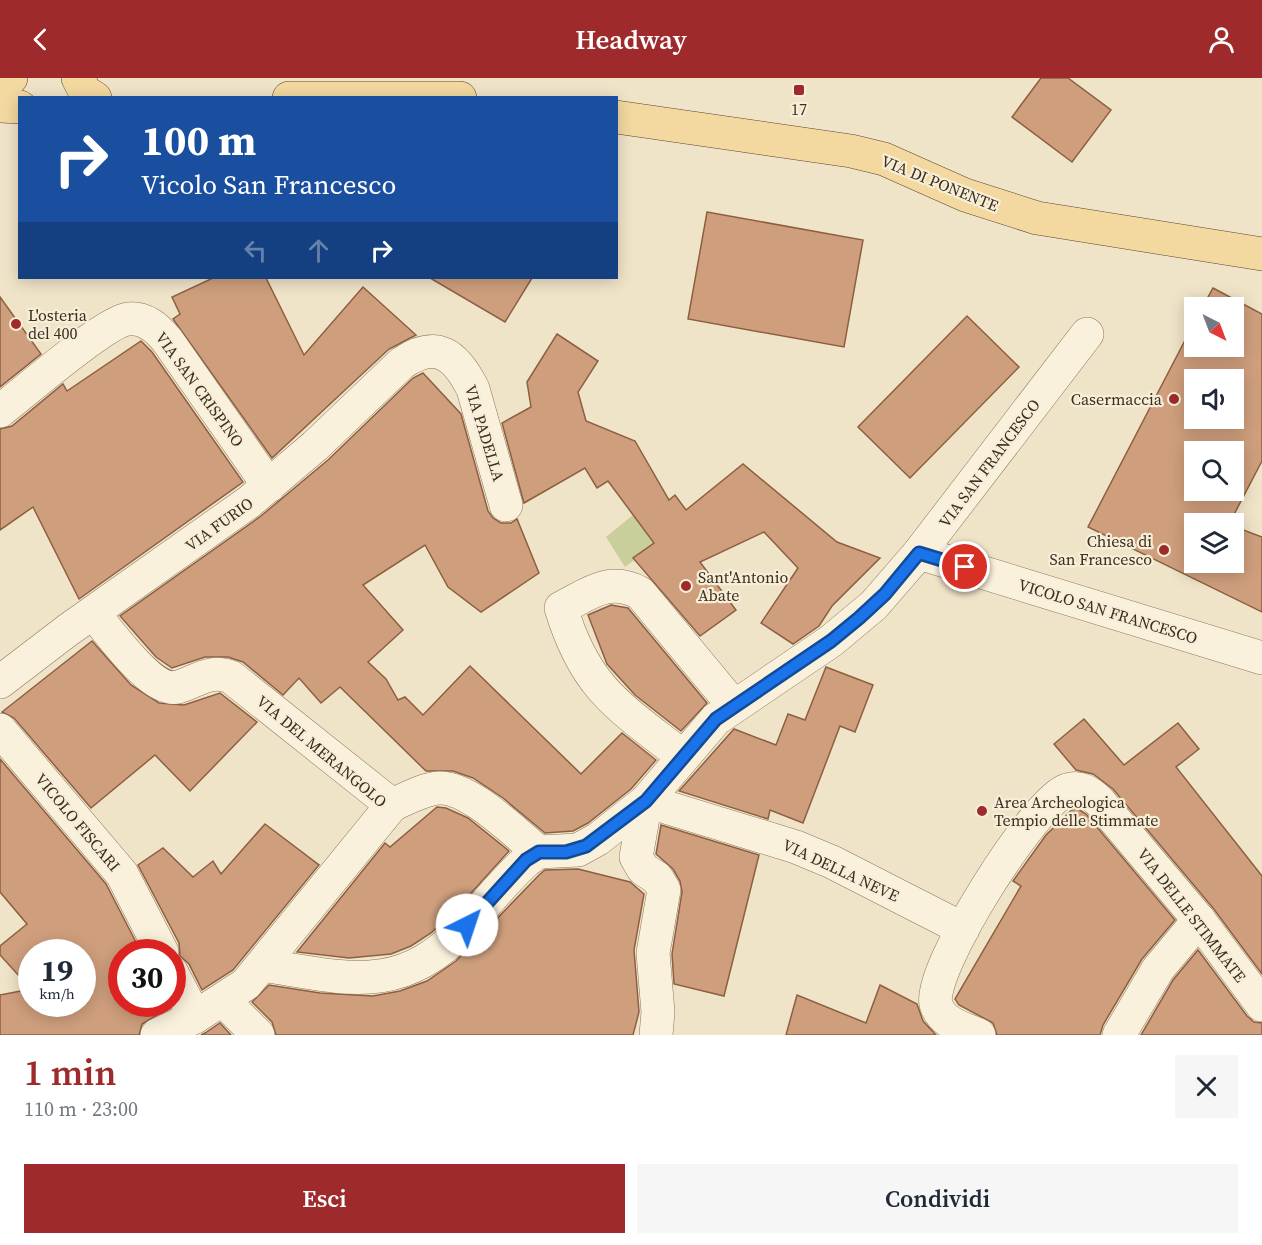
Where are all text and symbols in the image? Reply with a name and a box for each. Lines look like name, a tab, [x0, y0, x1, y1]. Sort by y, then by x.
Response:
text: Headway	[575, 21, 687, 58]
icon: back	[24, 23, 57, 56]
icon: person	[1205, 23, 1238, 56]
marker: 17	[792, 83, 806, 97]
place label: 17	[791, 98, 807, 120]
text: 100 m	[141, 111, 256, 169]
icon: right	[42, 120, 120, 198]
street label: VIA DI PONENTE	[878, 150, 1002, 217]
text: Vicolo San Francesco	[141, 166, 396, 203]
icon: left	[239, 234, 272, 267]
icon: ahead	[302, 234, 335, 267]
icon: right	[365, 234, 398, 267]
north arrow	[1184, 297, 1244, 357]
map controls	[1184, 297, 1244, 573]
place label: L'osteria del 400	[28, 304, 88, 344]
marker: L'osteria del 400	[9, 317, 23, 331]
street label: VIA SAN CRISPINO	[151, 327, 249, 451]
button: sound	[1184, 369, 1244, 429]
street label: VIA PADELLA	[460, 382, 510, 484]
place label: Casermaccia	[1071, 388, 1163, 410]
marker: Casermaccia	[1167, 392, 1181, 406]
street label: VIA SAN FRANCESCO	[933, 394, 1045, 532]
button: search	[1184, 441, 1244, 501]
street label: VIA FURIO	[181, 492, 257, 556]
button: layers	[1184, 513, 1244, 573]
place label: Chiesa di San Francesco	[1050, 530, 1152, 570]
pin	[939, 541, 990, 592]
marker: Chiesa di San Francesco	[1157, 543, 1171, 557]
icon: arrive	[948, 550, 981, 583]
place label: Sant'Antonio Abate	[698, 566, 788, 606]
street label: VICOLO SAN FRANCESCO	[1016, 573, 1200, 649]
marker: Sant'Antonio Abate	[679, 579, 693, 593]
street label: VIA DEL MERANGOLO	[252, 690, 392, 812]
street label: VICOLO FISCARI	[30, 768, 126, 876]
place label: Area Archeologica Tempio delle Stimmate	[994, 791, 1158, 831]
marker: Area Archeologica Tempio delle Stimmate	[975, 804, 989, 818]
street label: VIA DELLA NEVE	[779, 833, 903, 907]
street label: VIA DELLE STIMMATE	[1133, 843, 1252, 987]
position arrow	[435, 893, 499, 957]
speed limit sign: 30	[108, 939, 186, 1017]
text: 19	[41, 950, 73, 991]
text: km/h	[39, 983, 75, 1004]
text: 1 min	[24, 1048, 116, 1097]
button: close	[1175, 1055, 1238, 1118]
text: 110 m · 23:00	[24, 1095, 138, 1123]
button: Esci	[24, 1164, 625, 1233]
button: Condividi	[637, 1164, 1238, 1233]

